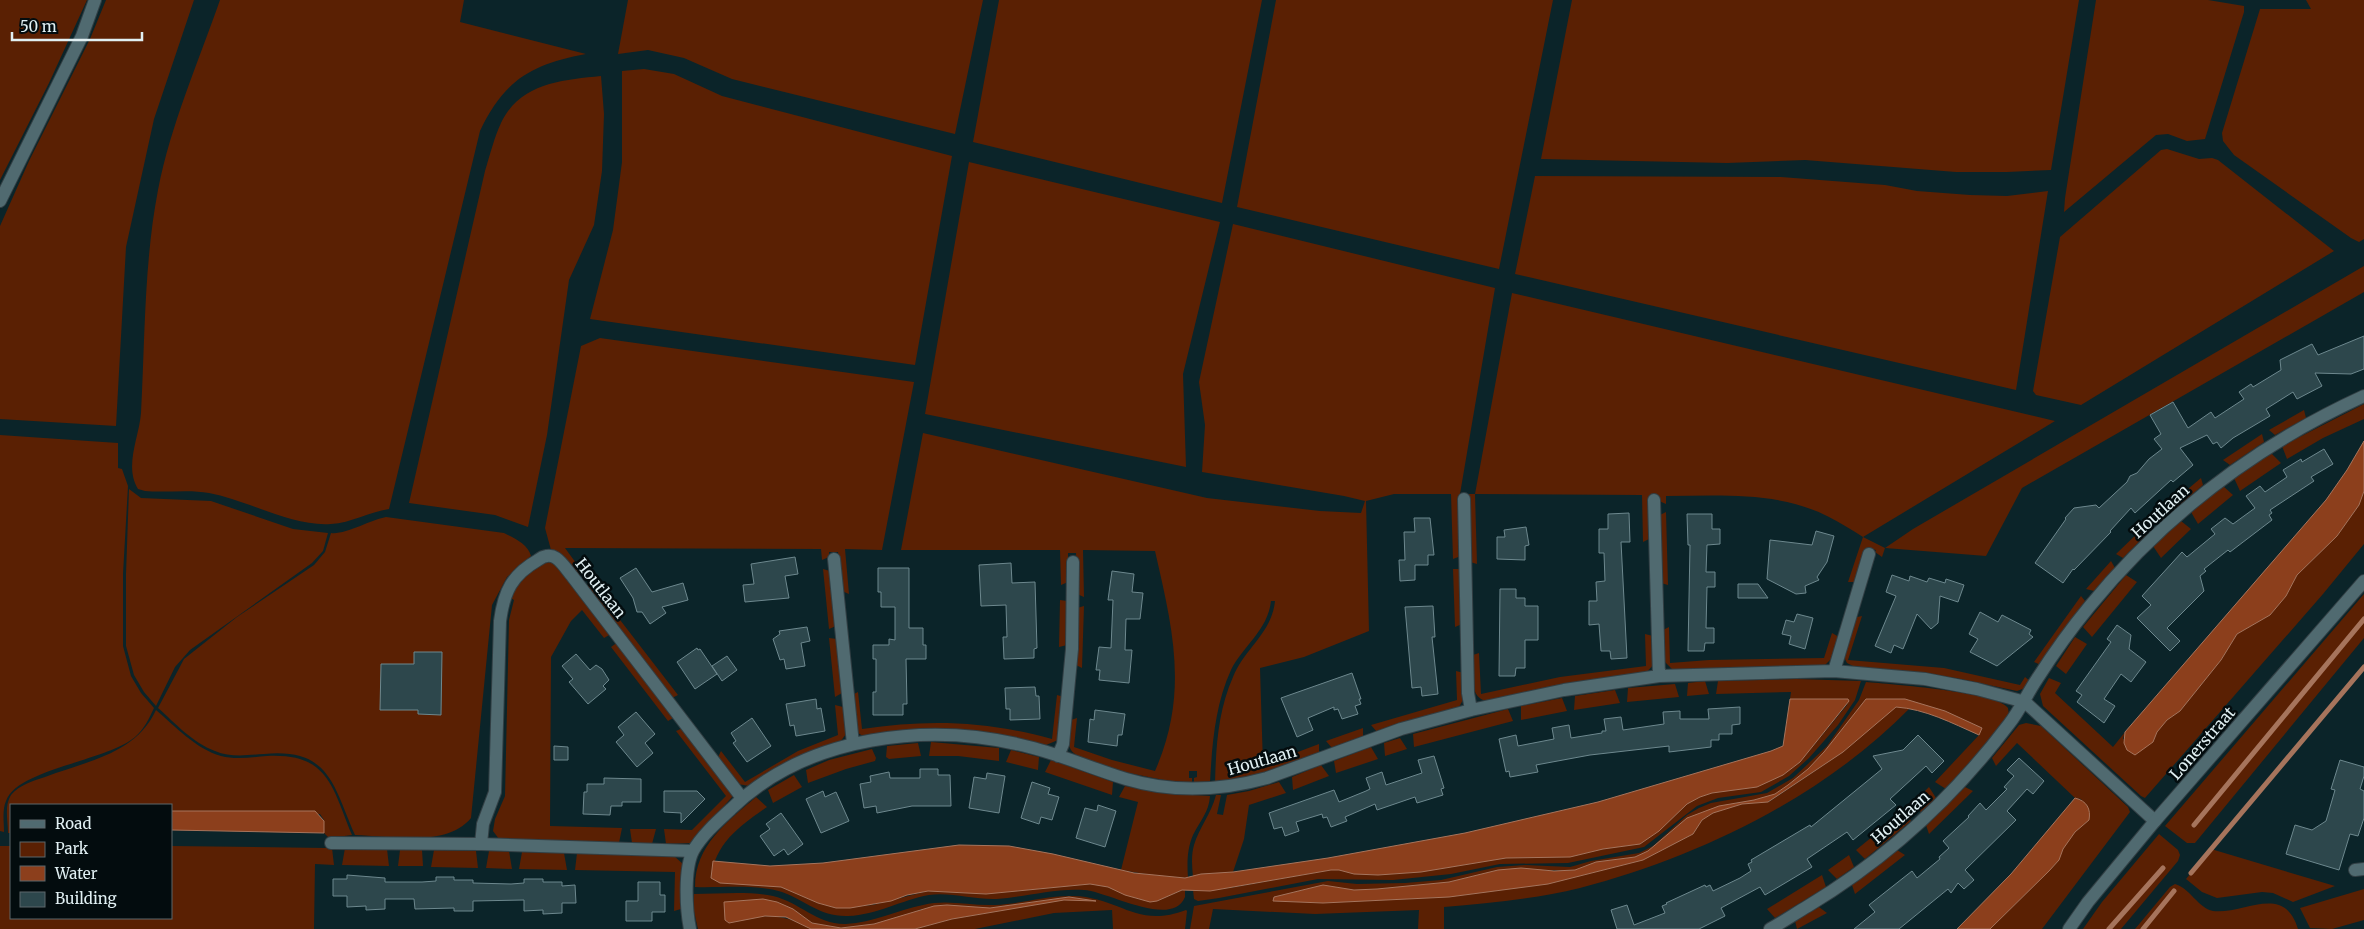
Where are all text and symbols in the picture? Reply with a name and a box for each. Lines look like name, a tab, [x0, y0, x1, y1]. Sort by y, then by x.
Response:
scale bar	[12, 10, 142, 42]
text: 50 m	[20, 17, 57, 36]
street label: Houtlaan	[2127, 480, 2193, 542]
street label: Houtlaan	[571, 554, 631, 622]
street label: Lonerstraat	[2165, 702, 2240, 784]
street label: Houtlaan	[1225, 741, 1299, 779]
street label: Houtlaan	[1867, 786, 1934, 848]
legend	[10, 804, 172, 919]
text: Road	[55, 814, 91, 833]
text: Park	[55, 839, 89, 858]
text: Water	[54, 864, 98, 883]
text: Building	[55, 889, 117, 908]

